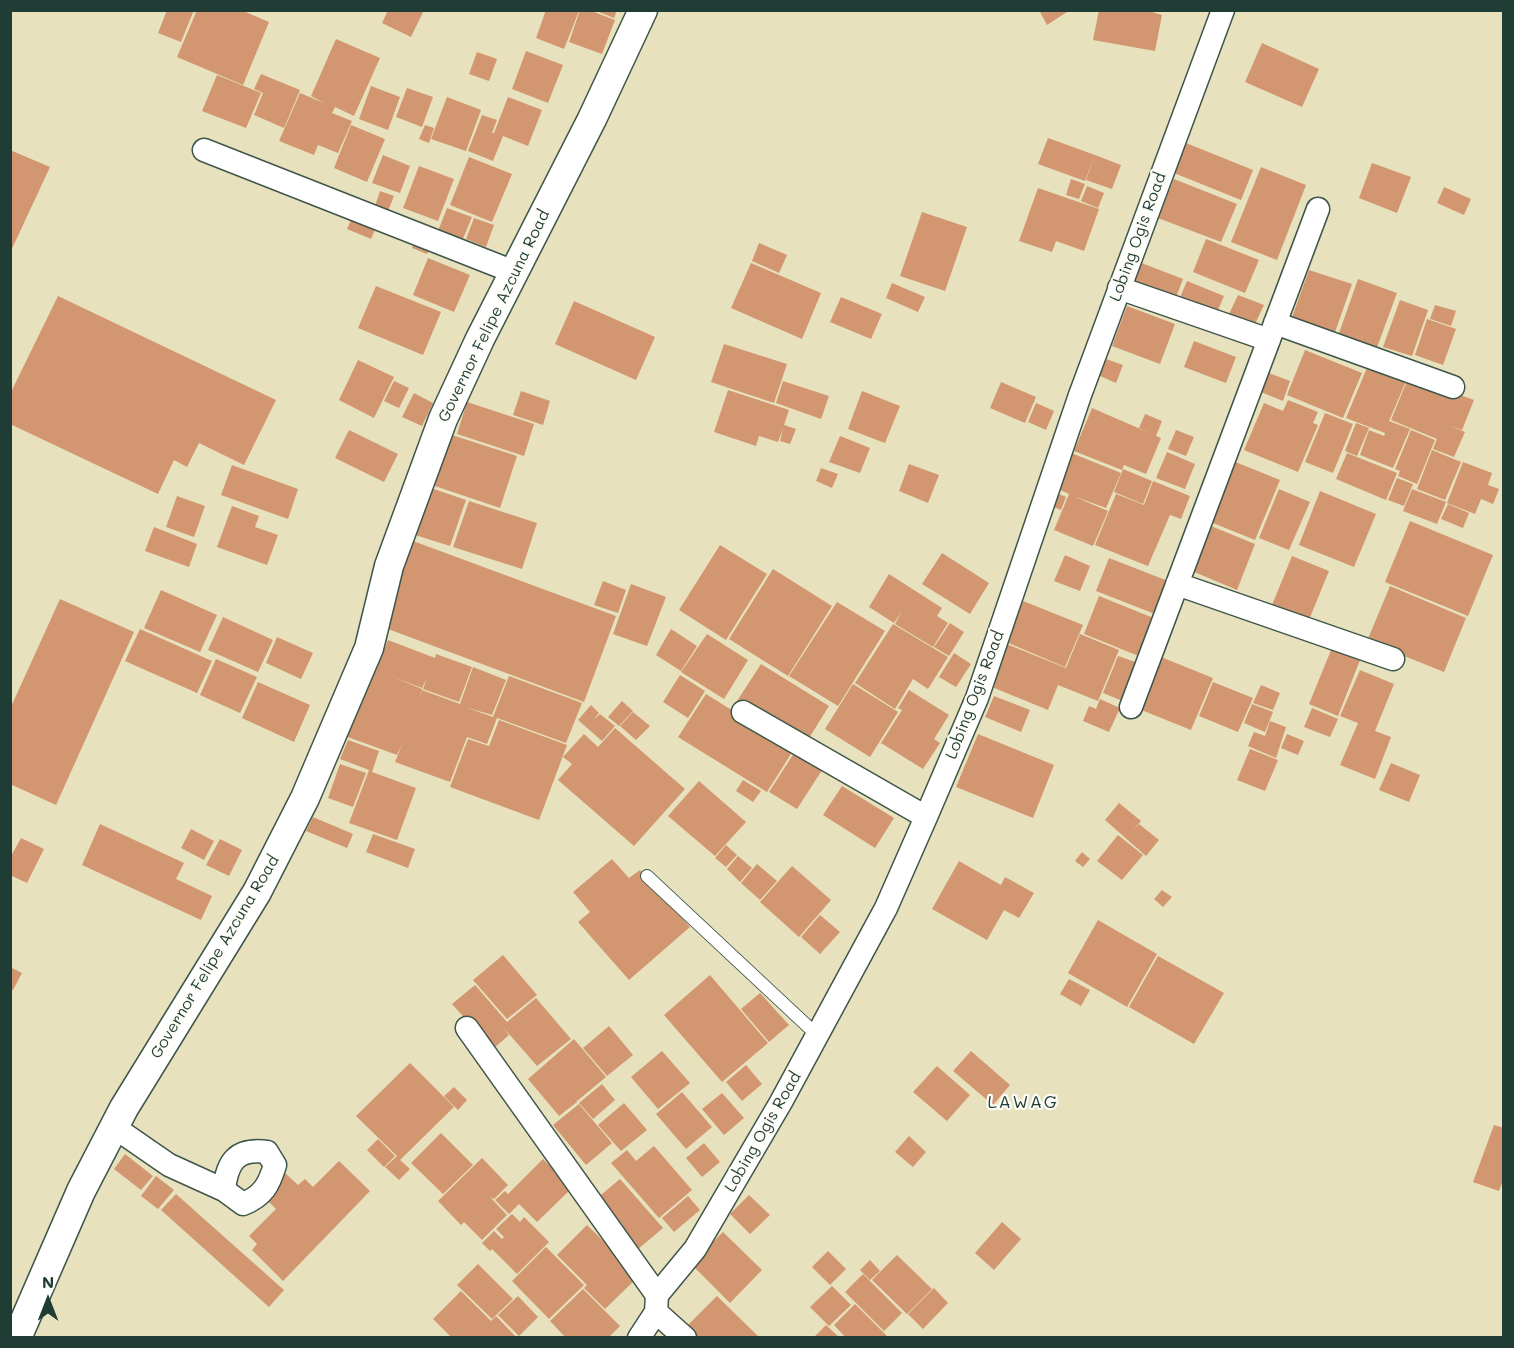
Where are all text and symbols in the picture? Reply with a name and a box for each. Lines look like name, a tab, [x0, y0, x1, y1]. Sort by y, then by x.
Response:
street label: Lobing Ogis Road	[1106, 170, 1170, 304]
street label: Governor Felipe Azcuna Road	[434, 207, 554, 425]
street label: Lobing Ogis Road	[942, 628, 1008, 762]
street label: Governor Felipe Azcuna Road	[147, 852, 283, 1062]
street label: Lobing Ogis Road	[721, 1068, 805, 1196]
district label: LAWAG	[987, 1091, 1059, 1113]
north arrow	[18, 1270, 78, 1330]
text: N	[42, 1271, 54, 1292]

